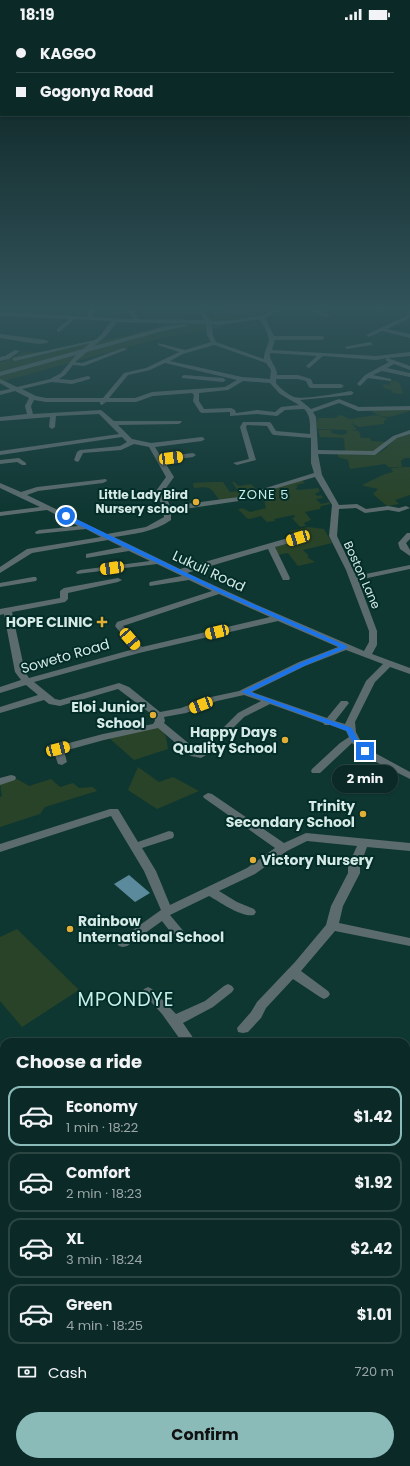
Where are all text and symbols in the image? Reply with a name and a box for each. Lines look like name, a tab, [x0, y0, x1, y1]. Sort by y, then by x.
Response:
text: 18:19	[20, 4, 55, 25]
text: KAGGO	[40, 43, 96, 64]
text: Gogonya Road	[40, 81, 153, 102]
car	[158, 451, 184, 465]
district label: ZONE 5	[239, 485, 289, 504]
place label: Little Lady Bird Nursery school	[96, 486, 188, 517]
marker: Little Lady Bird Nursery school	[191, 497, 201, 507]
route start	[57, 507, 75, 525]
car	[285, 529, 311, 547]
street label: Boston Lane	[340, 538, 385, 611]
street label: Lukuli Road	[169, 545, 249, 597]
car	[99, 560, 125, 576]
place label: HOPE CLINIC	[6, 612, 93, 632]
marker: HOPE CLINIC	[96, 616, 108, 628]
car	[204, 623, 230, 641]
car	[118, 626, 142, 652]
street label: Soweto Road	[18, 634, 112, 678]
car	[188, 695, 214, 715]
place label: Eloi Junior School	[71, 697, 145, 733]
marker: Eloi Junior School	[148, 710, 158, 720]
place label: Happy Days Quality School	[173, 722, 277, 758]
marker: Happy Days Quality School	[280, 735, 290, 745]
car	[45, 740, 71, 758]
route end	[356, 742, 374, 760]
callout: 2 min	[332, 765, 398, 793]
text: 2 min	[347, 769, 383, 788]
place label: Trinity Secondary School	[226, 796, 355, 832]
marker: Trinity Secondary School	[358, 809, 368, 819]
place label: Victory Nursery	[261, 850, 374, 870]
marker: Victory Nursery	[248, 855, 258, 865]
place label: Rainbow International School	[78, 911, 224, 947]
marker: Rainbow International School	[65, 924, 75, 934]
district label: MPONDYE	[78, 986, 174, 1013]
text: Choose a ride	[16, 1049, 142, 1074]
text: Economy	[66, 1096, 138, 1117]
icon: car	[18, 1098, 54, 1134]
text: $1.42	[354, 1106, 392, 1127]
text: 1 min · 18:22	[66, 1118, 138, 1137]
text: Comfort	[66, 1162, 130, 1183]
icon: car	[18, 1164, 54, 1200]
text: $1.92	[354, 1172, 392, 1193]
text: 2 min · 18:23	[66, 1184, 142, 1203]
text: XL	[66, 1228, 84, 1249]
icon: car	[18, 1230, 54, 1266]
text: $2.42	[351, 1238, 392, 1259]
text: 3 min · 18:24	[66, 1250, 143, 1269]
text: Green	[66, 1294, 112, 1315]
icon: car	[18, 1296, 54, 1332]
text: $1.01	[357, 1304, 392, 1325]
text: 4 min · 18:25	[66, 1316, 143, 1335]
icon: cash	[16, 1361, 38, 1383]
text: Cash	[48, 1362, 87, 1383]
text: 720 m	[354, 1362, 394, 1381]
button: Confirm	[16, 1412, 394, 1458]

